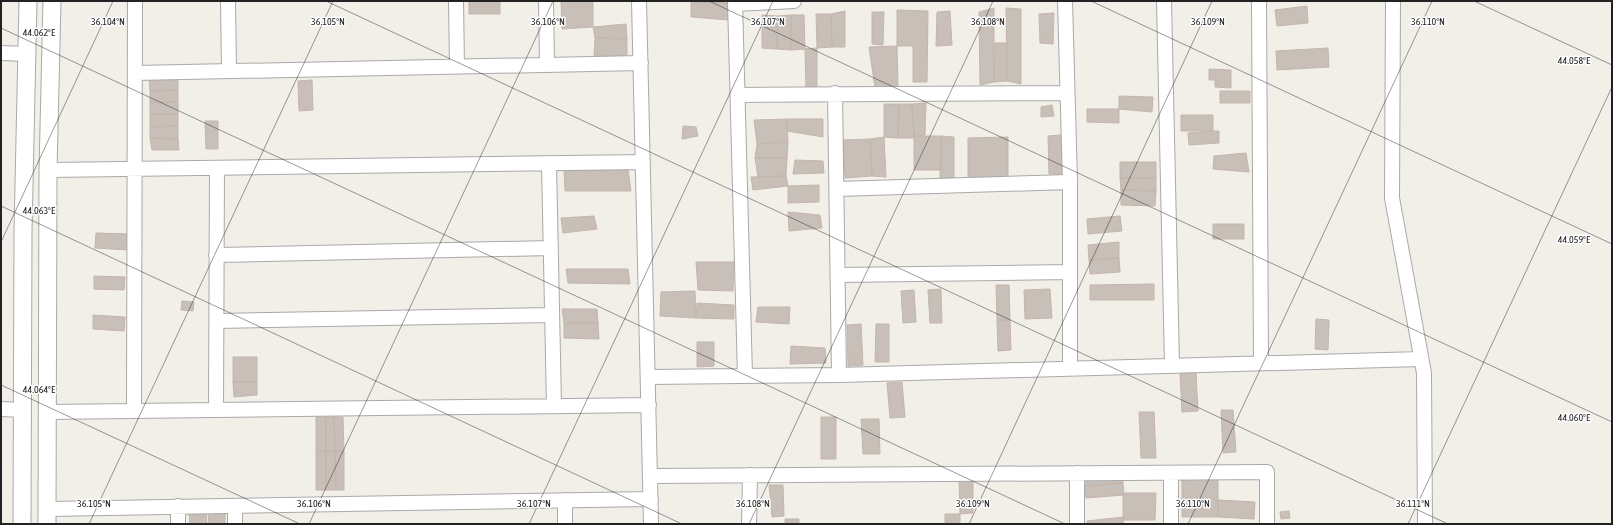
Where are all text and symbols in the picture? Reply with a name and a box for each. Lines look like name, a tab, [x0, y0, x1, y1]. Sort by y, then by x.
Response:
text: 36.104°N	[91, 16, 125, 27]
text: 36.105°N	[311, 16, 345, 27]
text: 36.106°N	[531, 16, 565, 27]
text: 36.107°N	[751, 16, 785, 27]
text: 36.108°N	[971, 16, 1005, 27]
text: 36.109°N	[1191, 16, 1225, 27]
text: 36.110°N	[1411, 16, 1445, 27]
text: 44.062°E	[23, 27, 56, 38]
text: 44.058°E	[1558, 55, 1591, 66]
text: 44.063°E	[23, 205, 56, 216]
text: 44.059°E	[1558, 234, 1591, 245]
text: 44.064°E	[23, 384, 56, 395]
text: 44.060°E	[1558, 412, 1591, 423]
text: 36.105°N	[77, 498, 111, 509]
text: 36.106°N	[297, 498, 331, 509]
text: 36.107°N	[517, 498, 551, 509]
text: 36.108°N	[736, 498, 770, 509]
text: 36.109°N	[956, 498, 990, 509]
text: 36.110°N	[1176, 498, 1210, 509]
text: 36.111°N	[1396, 498, 1430, 509]

